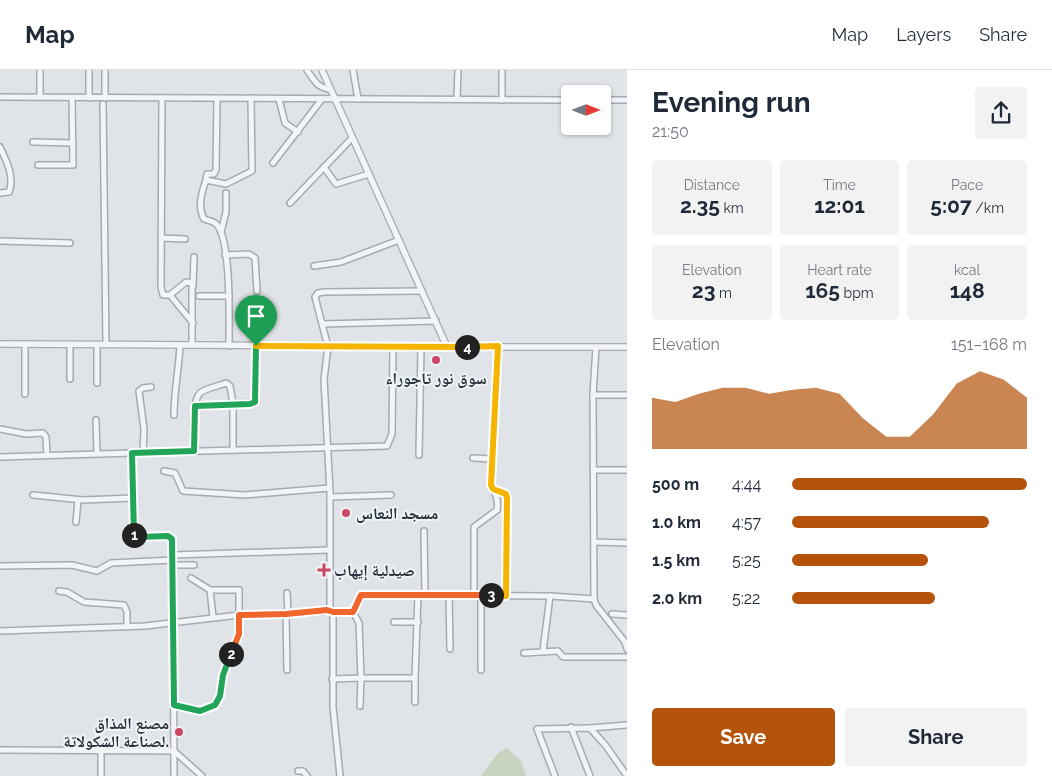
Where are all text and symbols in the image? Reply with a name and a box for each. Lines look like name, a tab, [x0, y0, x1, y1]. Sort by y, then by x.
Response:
text: Map	[25, 20, 75, 49]
text: Map	[832, 24, 868, 45]
text: Layers	[896, 24, 951, 45]
text: Share	[979, 24, 1027, 45]
north arrow	[561, 85, 611, 135]
map controls	[561, 85, 611, 135]
text: Evening run	[652, 86, 811, 119]
button: share	[975, 87, 1027, 139]
text: 21:50	[652, 122, 689, 141]
text: Distance	[684, 177, 740, 193]
text: Time	[823, 177, 856, 193]
text: Pace	[951, 177, 983, 193]
text: 2.35	[680, 193, 720, 218]
text: 12:01	[814, 193, 865, 218]
text: 5:07	[930, 193, 972, 218]
text: km	[720, 200, 744, 216]
text: /km	[972, 200, 1004, 216]
text: Elevation	[682, 262, 742, 278]
text: Heart rate	[807, 262, 872, 278]
text: kcal	[954, 262, 980, 278]
text: 23	[692, 278, 715, 303]
text: 165	[805, 278, 840, 303]
text: 148	[950, 278, 985, 303]
text: m	[715, 285, 732, 301]
text: bpm	[840, 285, 874, 301]
pin	[235, 295, 277, 346]
icon: arrive	[242, 302, 270, 330]
pin: 4	[454, 334, 480, 360]
text: Elevation	[652, 335, 720, 354]
text: 151–168 m	[951, 335, 1027, 354]
text: 4	[464, 339, 472, 355]
marker: سوق نور تاجوراء	[430, 354, 442, 366]
place label: سوق نور تاجوراء	[385, 369, 487, 388]
text: 500 m	[652, 475, 699, 494]
text: 4:44	[732, 475, 761, 494]
place label: مسجد النعاس	[356, 504, 438, 523]
marker: مسجد النعاس	[340, 507, 352, 519]
text: 1.0 km	[652, 513, 701, 532]
text: 4:57	[732, 513, 761, 532]
pin: 1	[122, 522, 146, 548]
text: 1	[131, 527, 138, 543]
text: 1.5 km	[652, 551, 700, 570]
text: 5:25	[732, 551, 761, 570]
place label: صيدلية إيهاب	[334, 561, 415, 581]
marker: صيدلية إيهاب	[318, 564, 330, 576]
pin: 3	[478, 582, 504, 608]
text: 3	[488, 587, 495, 603]
text: 2.0 km	[652, 589, 702, 608]
text: 5:22	[732, 589, 760, 608]
pin: 2	[218, 642, 244, 666]
text: 2	[228, 646, 235, 662]
button: Save	[652, 708, 835, 766]
button: Share	[845, 708, 1027, 766]
place label: مصنع المذاق لصناعة الشكولاتة.	[63, 714, 169, 751]
marker: مصنع المذاق لصناعة الشكولاتة.	[173, 726, 185, 738]

